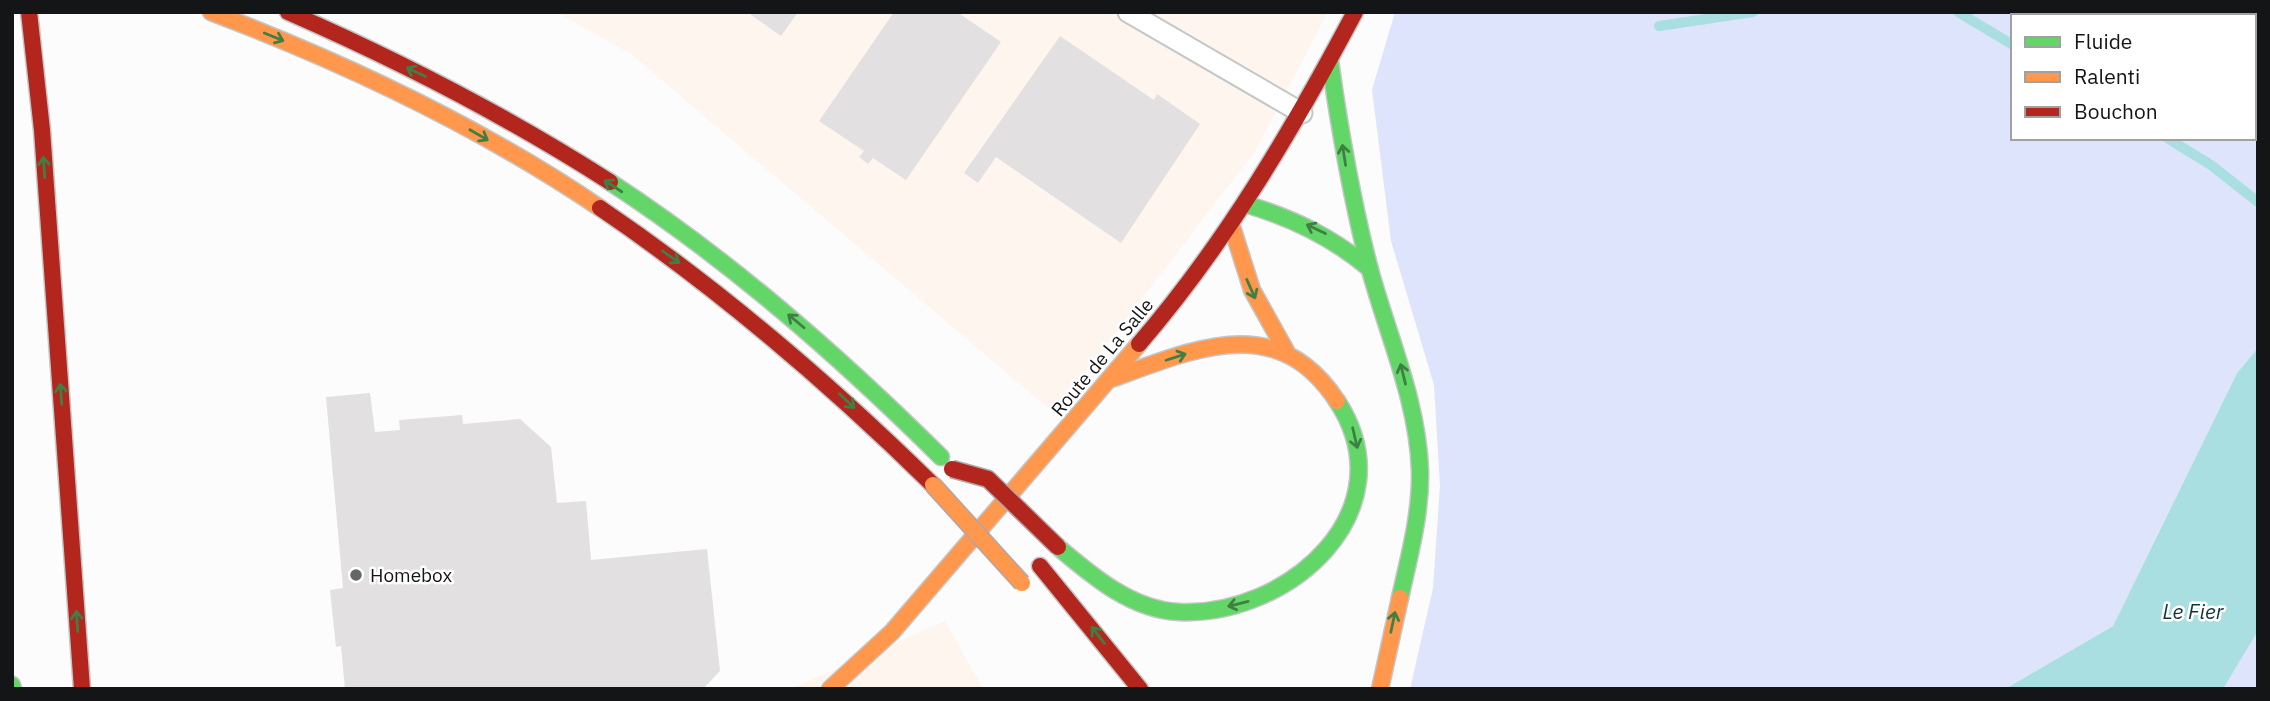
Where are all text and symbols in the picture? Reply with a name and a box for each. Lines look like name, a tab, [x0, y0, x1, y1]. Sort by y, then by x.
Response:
legend	[2011, 14, 2256, 140]
text: Fluide	[2074, 27, 2132, 55]
one-way arrow	[263, 31, 285, 44]
text: Ralenti	[2074, 62, 2140, 90]
one-way arrow	[406, 65, 427, 78]
text: Bouchon	[2074, 97, 2158, 125]
one-way arrow	[469, 128, 489, 142]
one-way arrow	[1337, 144, 1350, 167]
one-way arrow	[37, 156, 50, 179]
one-way arrow	[604, 178, 624, 192]
one-way arrow	[1306, 221, 1327, 235]
one-way arrow	[661, 250, 680, 264]
one-way arrow	[1245, 278, 1258, 299]
street label: Route de La Salle	[1046, 293, 1158, 421]
one-way arrow	[787, 313, 805, 329]
one-way arrow	[1164, 350, 1186, 362]
one-way arrow	[1396, 363, 1409, 386]
one-way arrow	[54, 383, 67, 406]
one-way arrow	[838, 393, 855, 410]
one-way arrow	[1348, 426, 1362, 449]
place label: Homebox	[370, 563, 453, 587]
marker: Homebox	[348, 567, 364, 583]
water label: Le Fier	[2163, 597, 2225, 625]
one-way arrow	[1227, 598, 1250, 611]
one-way arrow	[70, 610, 83, 632]
one-way arrow	[1386, 611, 1400, 634]
one-way arrow	[1091, 626, 1106, 644]

